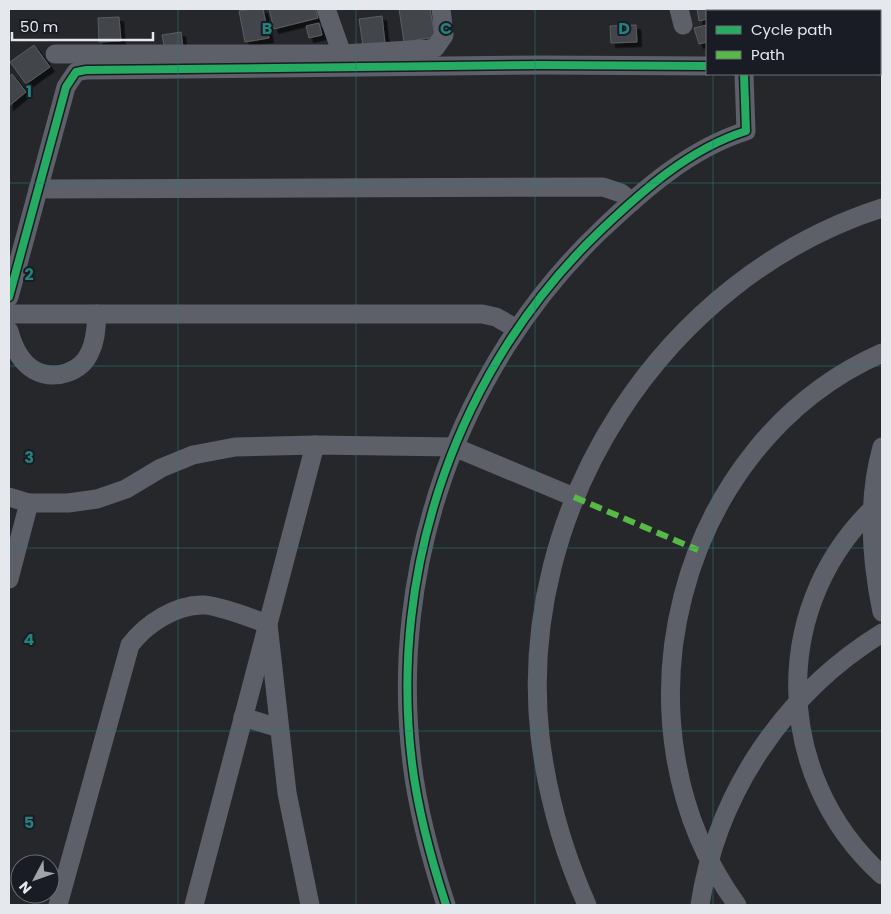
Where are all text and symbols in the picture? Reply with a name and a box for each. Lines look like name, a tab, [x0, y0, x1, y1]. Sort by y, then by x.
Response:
scale bar	[12, 10, 154, 42]
legend	[706, 10, 881, 75]
text: 50 m	[20, 16, 58, 37]
text: B	[262, 17, 272, 40]
text: C	[440, 17, 452, 40]
text: D	[618, 17, 630, 40]
text: Cycle path	[751, 19, 832, 40]
text: Path	[751, 44, 785, 65]
text: 1	[26, 80, 32, 103]
text: 2	[24, 263, 34, 286]
text: 3	[24, 446, 34, 469]
text: 4	[24, 628, 35, 651]
text: 5	[24, 811, 34, 834]
north arrow	[10, 854, 60, 904]
text: N	[14, 877, 36, 898]

